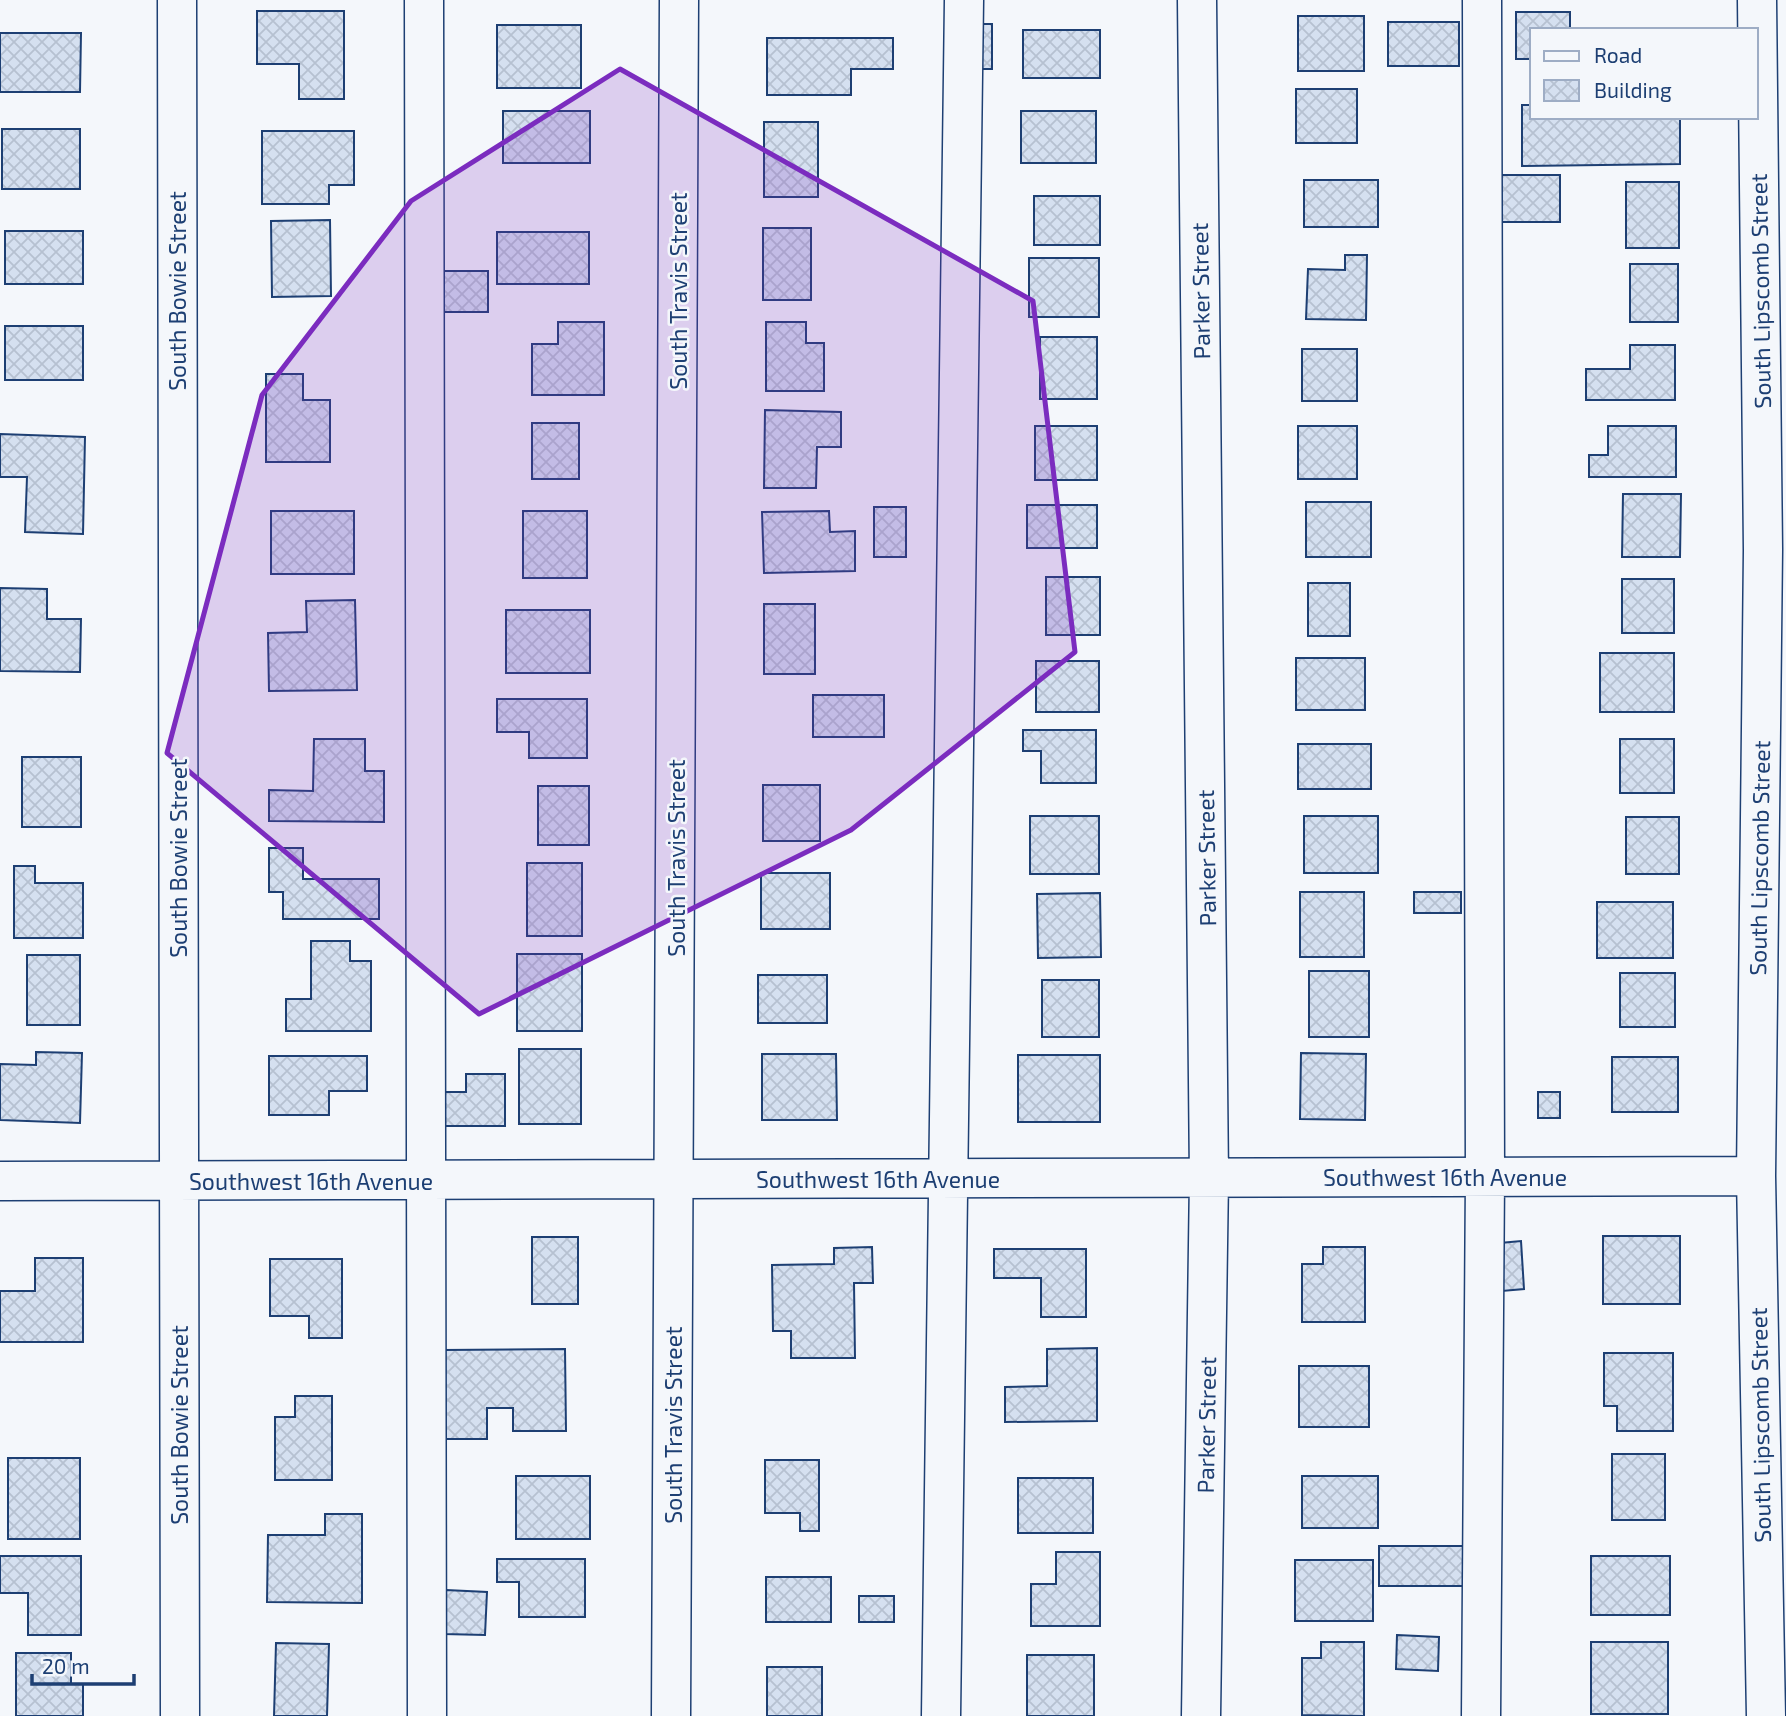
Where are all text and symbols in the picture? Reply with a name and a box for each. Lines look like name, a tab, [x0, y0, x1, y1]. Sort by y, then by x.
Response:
legend	[1530, 28, 1758, 119]
text: Road	[1594, 42, 1642, 67]
text: Building	[1594, 77, 1672, 102]
street label: South Lipscomb Street	[1744, 173, 1776, 409]
street label: South Bowie Street	[163, 191, 191, 391]
street label: South Travis Street	[664, 192, 692, 390]
street label: Parker Street	[1185, 222, 1215, 360]
street label: South Lipscomb Street	[1743, 740, 1775, 976]
street label: South Bowie Street	[164, 758, 192, 958]
street label: South Travis Street	[662, 759, 690, 957]
street label: Parker Street	[1191, 789, 1221, 927]
street label: Southwest 16th Avenue	[1323, 1163, 1567, 1191]
street label: Southwest 16th Avenue	[756, 1165, 1000, 1193]
street label: Southwest 16th Avenue	[189, 1167, 433, 1195]
street label: South Lipscomb Street	[1744, 1307, 1776, 1543]
street label: South Bowie Street	[165, 1325, 193, 1525]
street label: South Travis Street	[659, 1326, 687, 1524]
street label: Parker Street	[1191, 1356, 1221, 1494]
scale bar	[32, 1642, 133, 1686]
text: 20 m	[42, 1653, 90, 1678]

